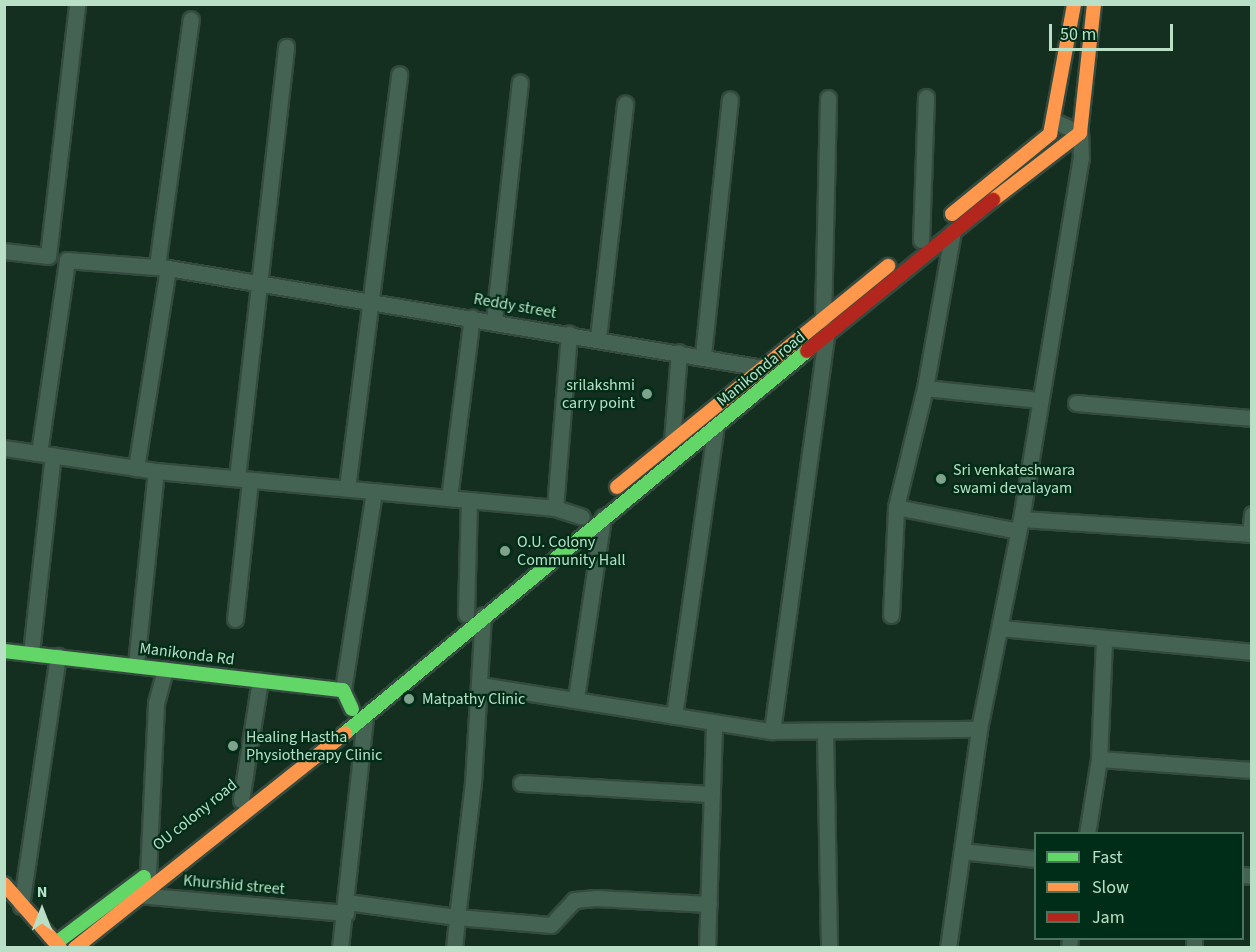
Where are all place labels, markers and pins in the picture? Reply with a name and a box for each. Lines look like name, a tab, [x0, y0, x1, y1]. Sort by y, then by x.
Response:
place label: srilakshmi carry point	[562, 375, 635, 413]
marker: srilakshmi carry point	[640, 387, 654, 401]
place label: Sri venkateshwara swami devalayam	[953, 460, 1075, 498]
marker: Sri venkateshwara swami devalayam	[934, 472, 948, 486]
place label: O.U. Colony Community Hall	[517, 532, 625, 570]
marker: O.U. Colony Community Hall	[498, 544, 512, 558]
place label: Matpathy Clinic	[422, 689, 525, 709]
marker: Matpathy Clinic	[400, 690, 418, 708]
place label: Healing Hastha Physiotherapy Clinic	[246, 727, 382, 765]
marker: Healing Hastha Physiotherapy Clinic	[224, 737, 242, 755]

